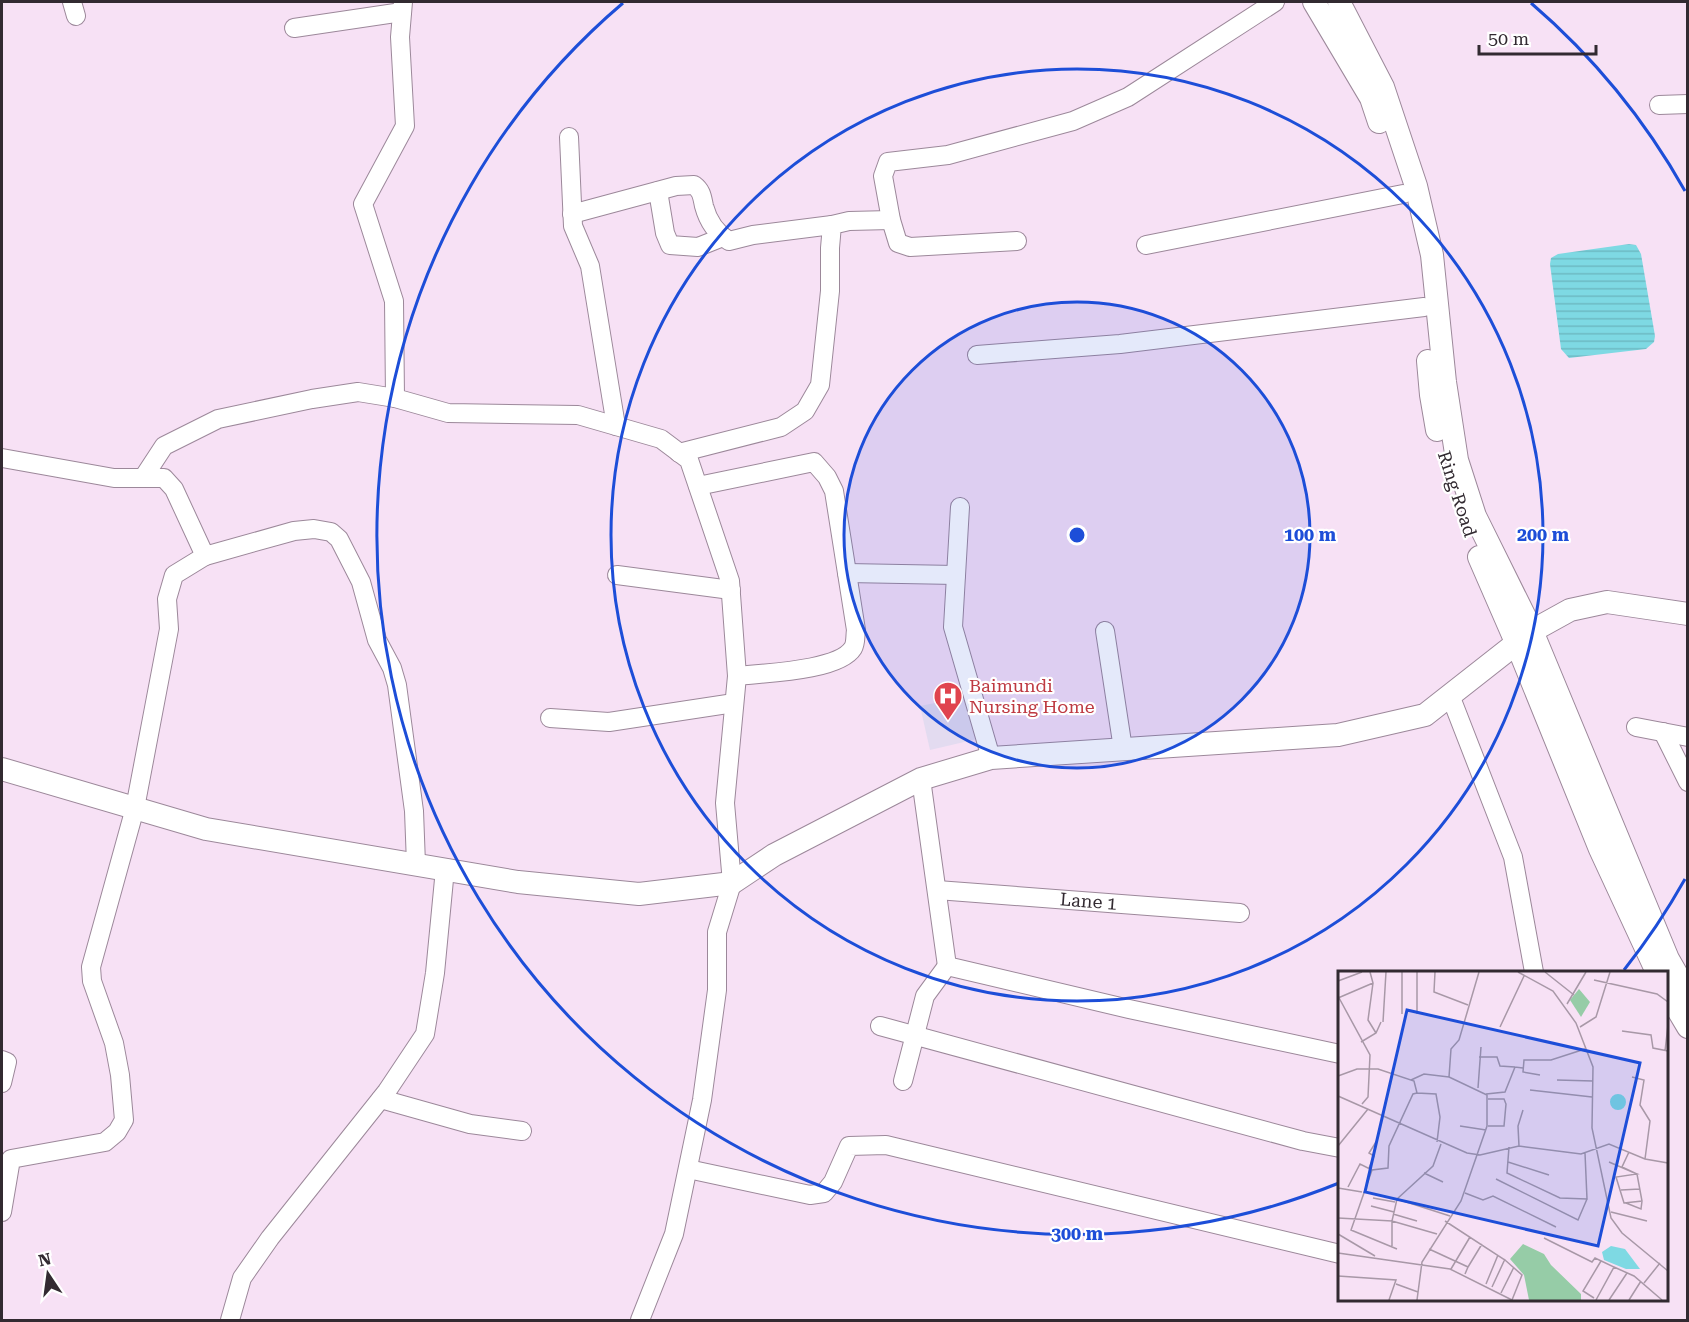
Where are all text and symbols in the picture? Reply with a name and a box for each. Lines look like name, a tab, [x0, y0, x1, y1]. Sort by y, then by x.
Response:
scale bar	[1479, 18, 1596, 56]
text: 50 m	[1488, 28, 1529, 49]
street label: Ring Road	[1434, 448, 1481, 540]
text: 100 m	[1284, 524, 1337, 545]
text: 200 m	[1517, 524, 1570, 545]
centre of rings	[1067, 525, 1087, 545]
place label: Baimundi Nursing Home	[969, 675, 1095, 717]
hospital icon: Baimundi Nursing Home	[932, 680, 964, 722]
street label: Lane 1	[1059, 888, 1118, 914]
inset map	[1338, 971, 1668, 1301]
text: 300 m	[1051, 1223, 1104, 1244]
north arrow	[18, 1244, 78, 1304]
text: N	[37, 1249, 53, 1271]

